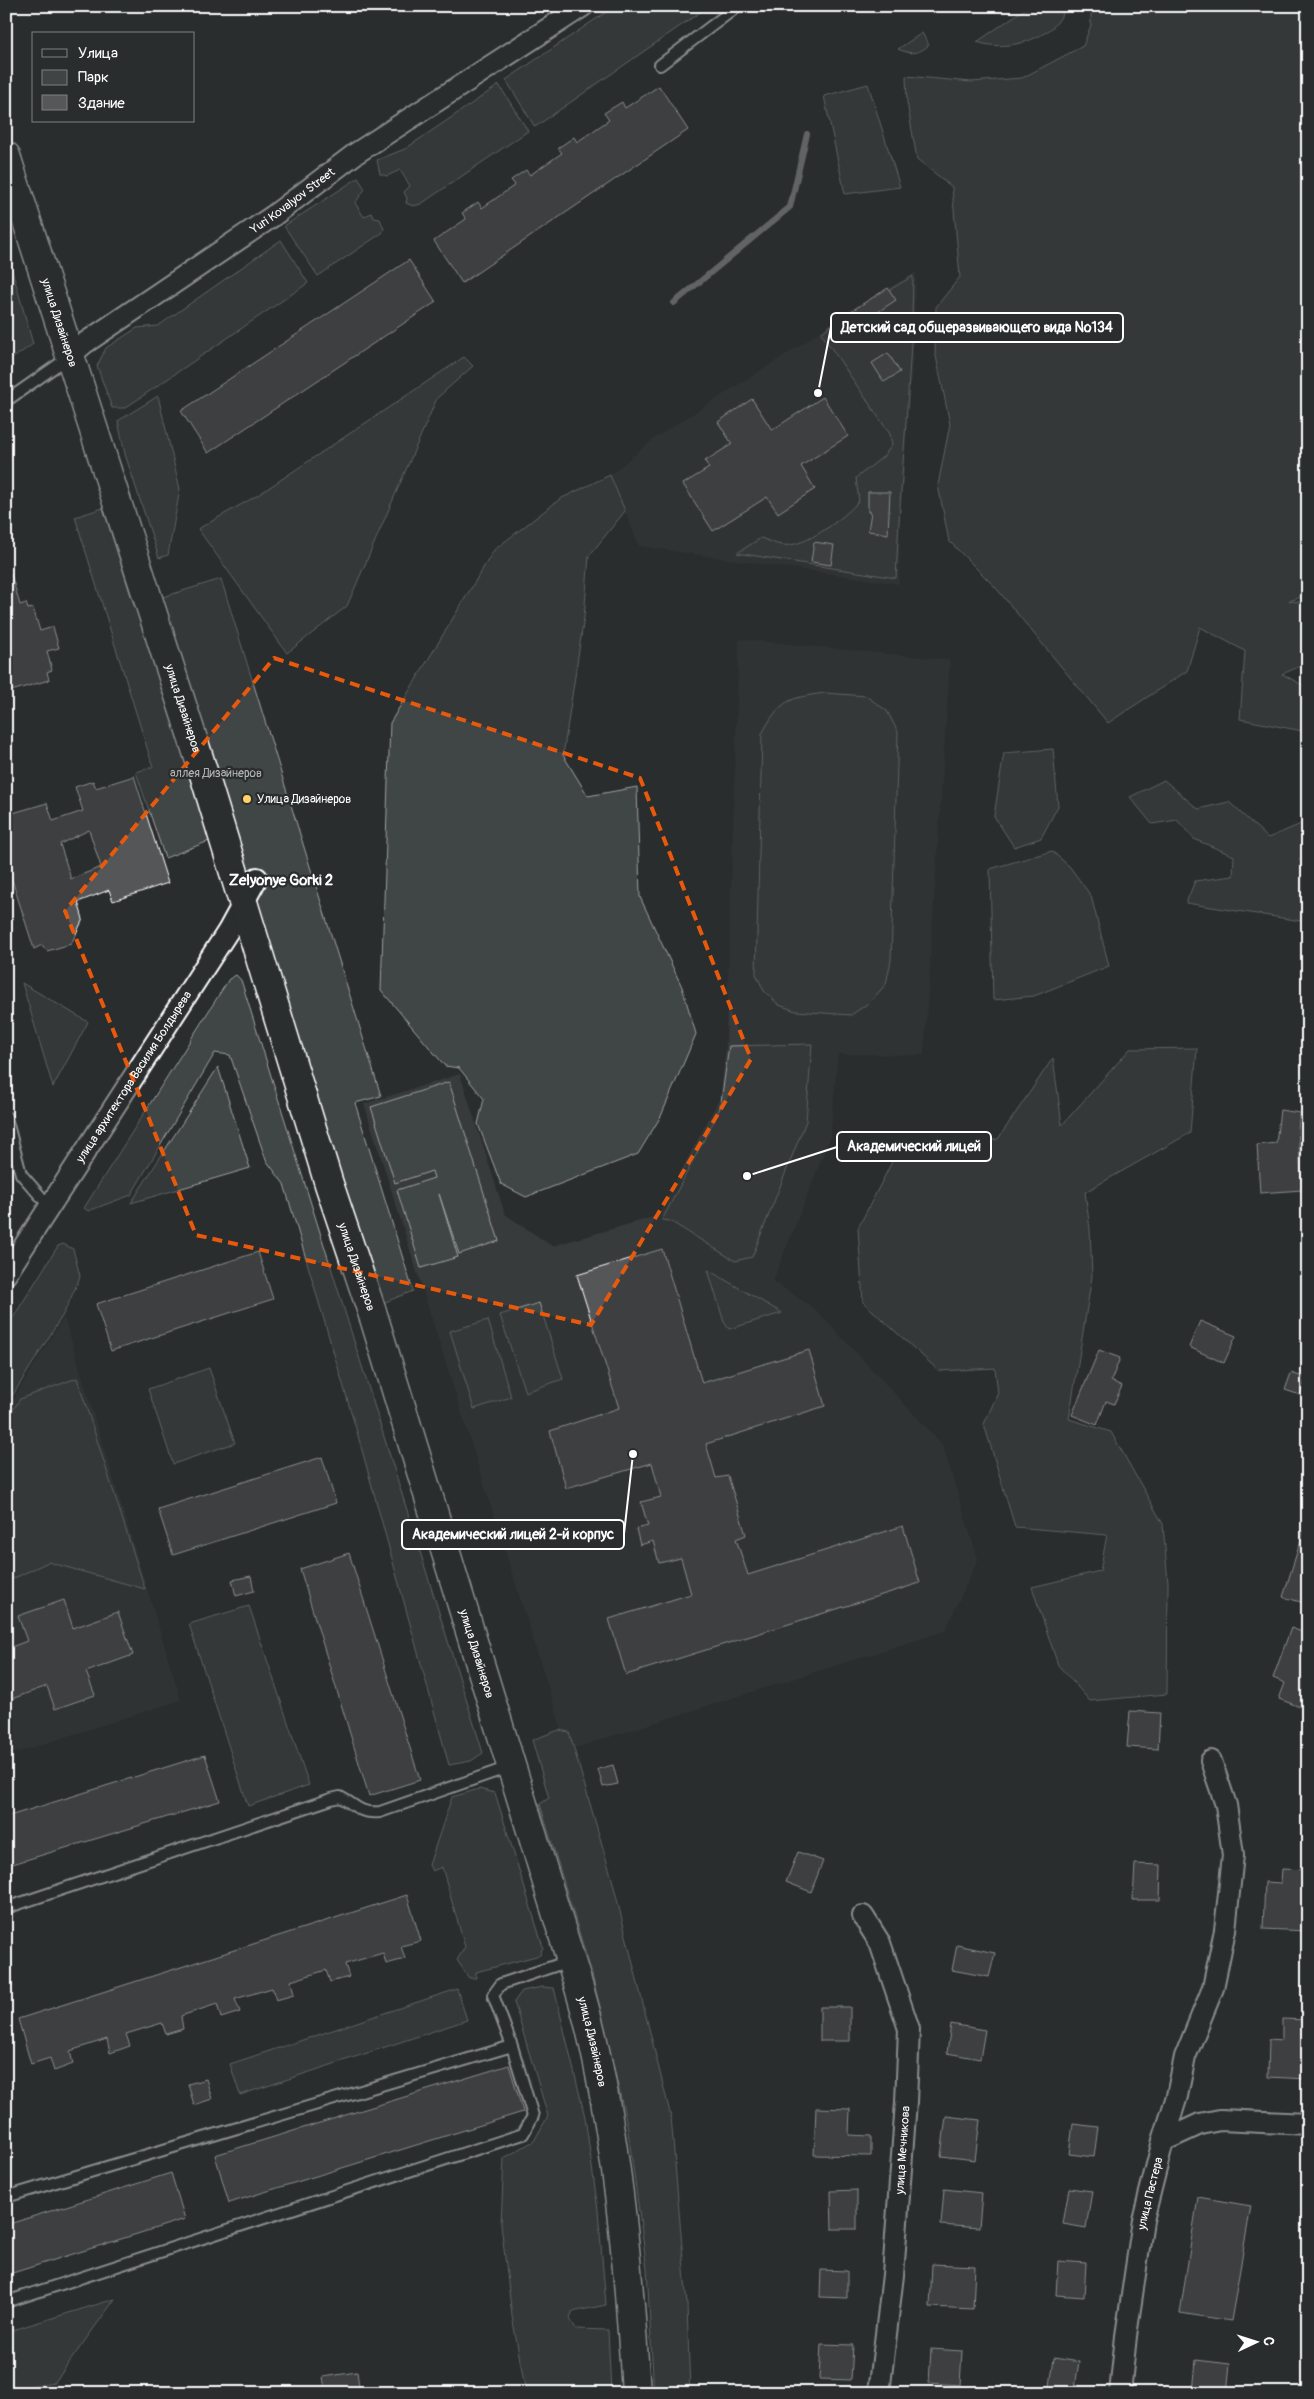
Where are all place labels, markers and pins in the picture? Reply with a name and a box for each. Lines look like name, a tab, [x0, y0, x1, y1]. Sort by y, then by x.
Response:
callout: Детский сад общеразвивающего вида №134	[831, 313, 1123, 342]
place label: Улица Дизайнеров	[257, 792, 351, 807]
marker: Улица Дизайнеров	[241, 793, 253, 805]
callout: Академический лицей	[837, 1132, 991, 1161]
callout: Академический лицей 2-й корпус	[402, 1520, 624, 1549]

